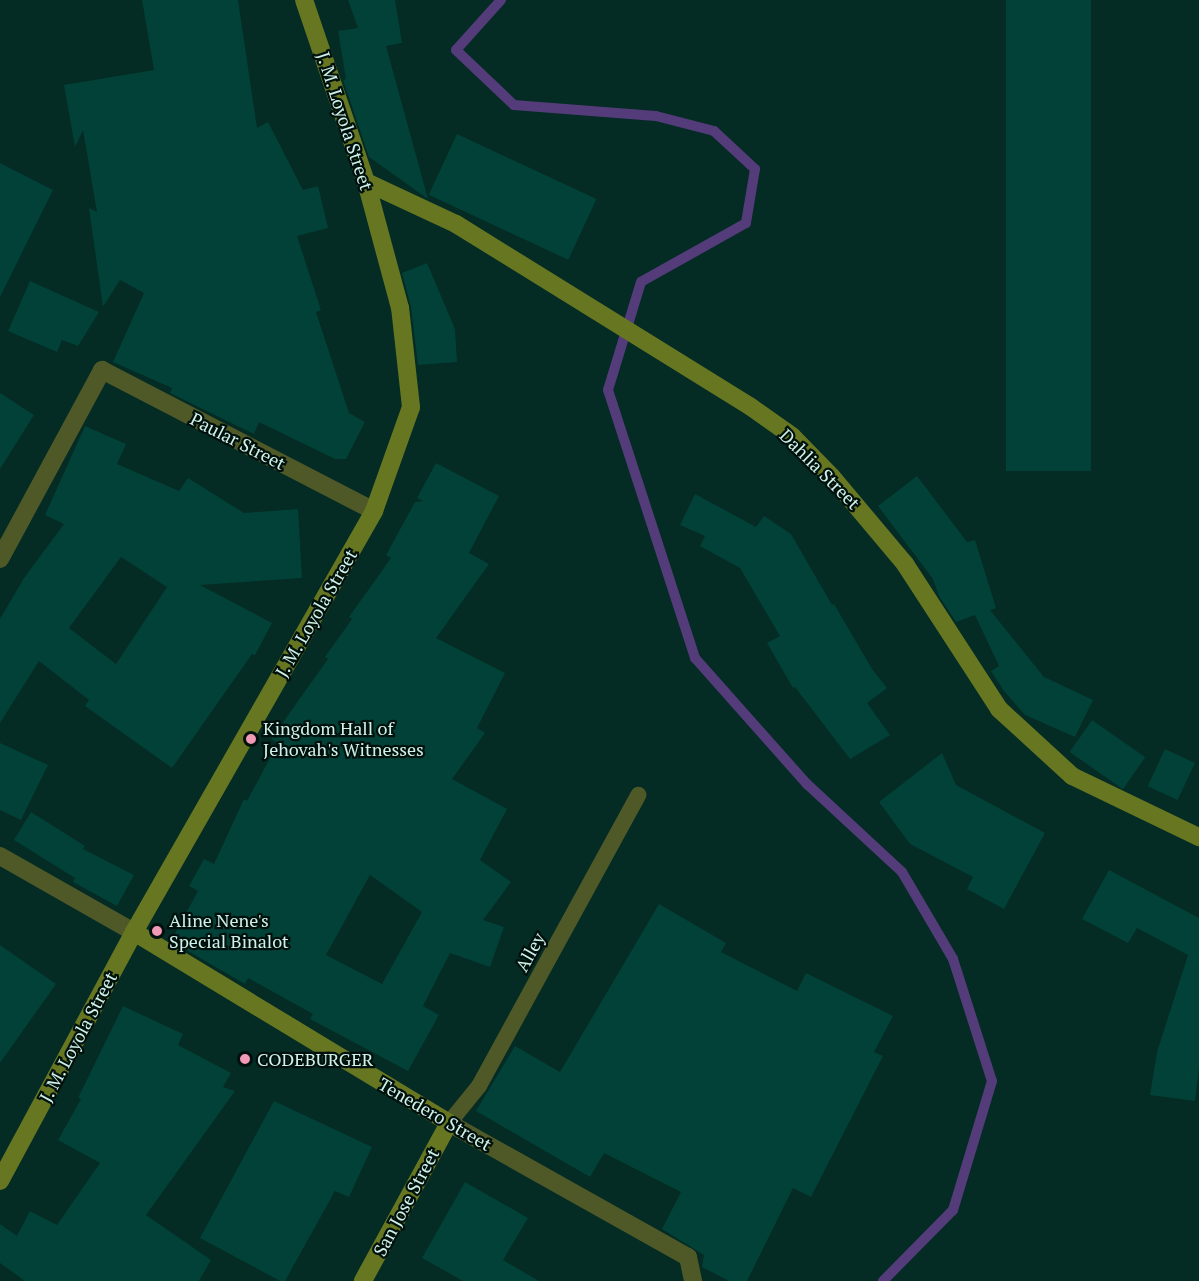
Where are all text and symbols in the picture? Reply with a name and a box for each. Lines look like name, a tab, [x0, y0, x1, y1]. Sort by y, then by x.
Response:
street label: J. M. Loyola Street	[312, 48, 378, 194]
street label: Paular Street	[187, 408, 289, 474]
street label: Dahlia Street	[775, 424, 865, 514]
street label: J. M. Loyola Street	[270, 545, 362, 681]
place label: Kingdom Hall of Jehovah's Witnesses	[263, 718, 424, 760]
marker: Kingdom Hall of Jehovah's Witnesses	[244, 732, 258, 746]
place label: Aline Nene's Special Binalot	[169, 910, 289, 952]
marker: Aline Nene's Special Binalot	[150, 924, 164, 938]
street label: Alley	[511, 929, 549, 975]
street label: J. M. Loyola Street	[34, 968, 122, 1106]
place label: CODEBURGER	[257, 1048, 373, 1070]
marker: CODEBURGER	[238, 1052, 252, 1066]
street label: Tenedero Street	[375, 1073, 495, 1155]
street label: San Jose Street	[368, 1144, 444, 1260]

